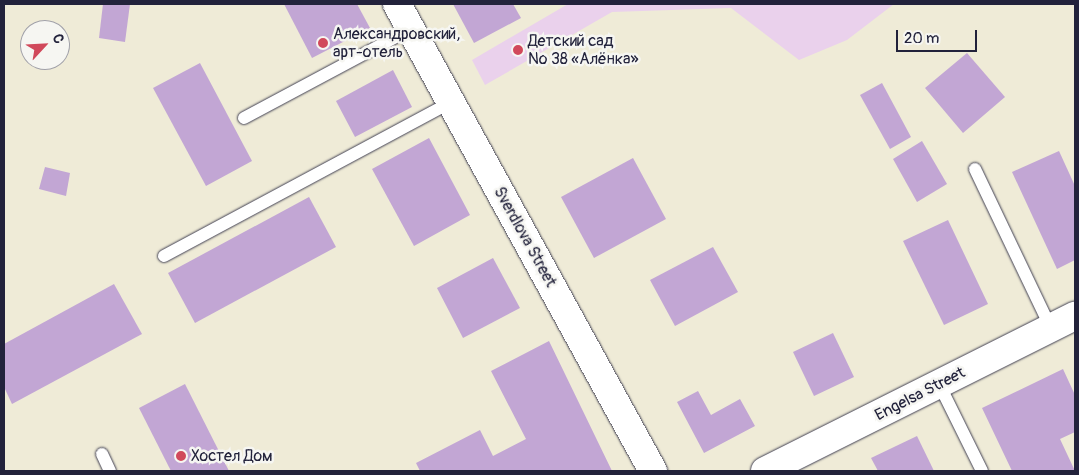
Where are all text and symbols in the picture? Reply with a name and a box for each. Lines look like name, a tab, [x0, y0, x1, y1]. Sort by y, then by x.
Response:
north arrow	[20, 20, 70, 70]
scale bar	[899, 20, 980, 52]
place label: Александровский, арт-отель	[333, 24, 460, 62]
text: 20 m	[904, 29, 939, 48]
text: С	[49, 31, 68, 46]
place label: Детский сад № 38 «Алёнка»	[528, 31, 639, 69]
marker: Александровский, арт-отель	[317, 37, 329, 49]
marker: Детский сад № 38 «Алёнка»	[512, 44, 524, 56]
street label: Sverdlova Street	[490, 184, 560, 290]
street label: Engelsa Street	[872, 363, 968, 425]
place label: Хостел Дом	[191, 446, 273, 466]
marker: Хостел Дом	[175, 450, 187, 462]

